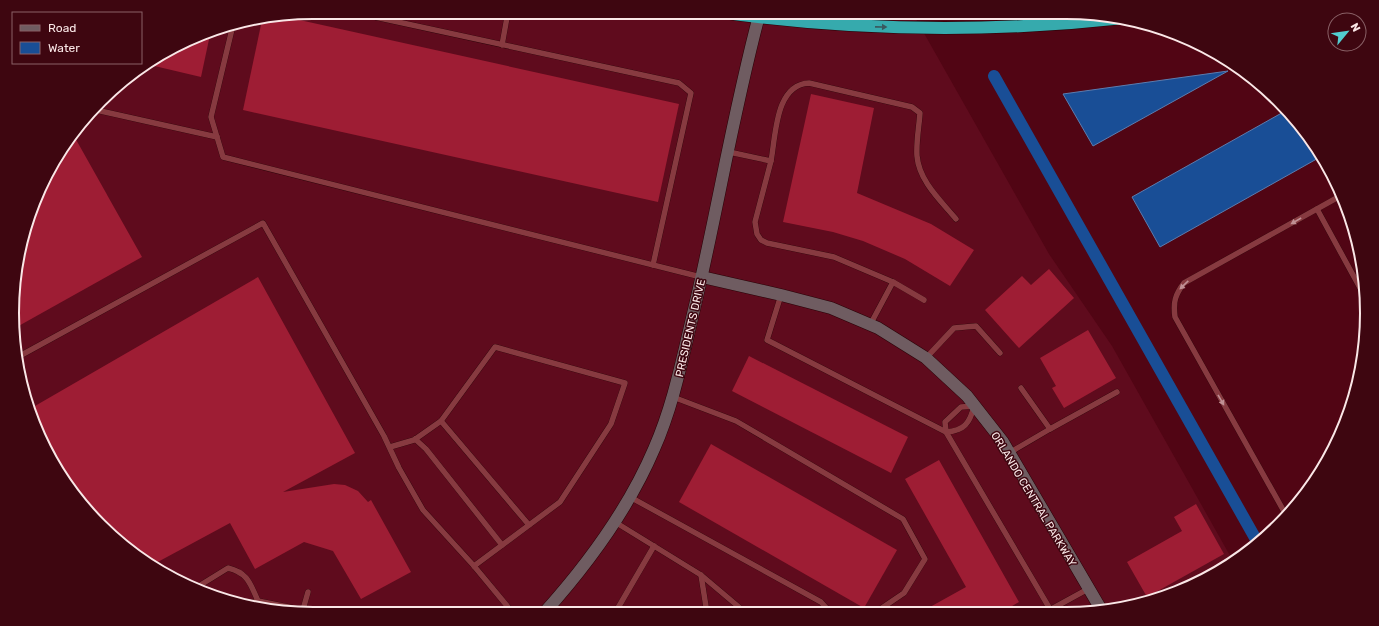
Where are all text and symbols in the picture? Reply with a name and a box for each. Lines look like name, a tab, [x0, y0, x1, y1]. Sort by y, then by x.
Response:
legend	[12, 12, 142, 64]
north arrow	[1327, 12, 1367, 52]
text: Road	[48, 21, 76, 35]
text: N	[1348, 21, 1363, 34]
one-way arrow	[875, 24, 888, 30]
text: Water	[48, 41, 80, 55]
one-way arrow	[1290, 217, 1302, 224]
street label: PRESIDENTS DRIVE	[673, 278, 708, 378]
one-way arrow	[1179, 281, 1189, 290]
one-way arrow	[1217, 394, 1224, 406]
street label: ORLANDO CENTRAL PARKWAY	[988, 430, 1079, 569]

